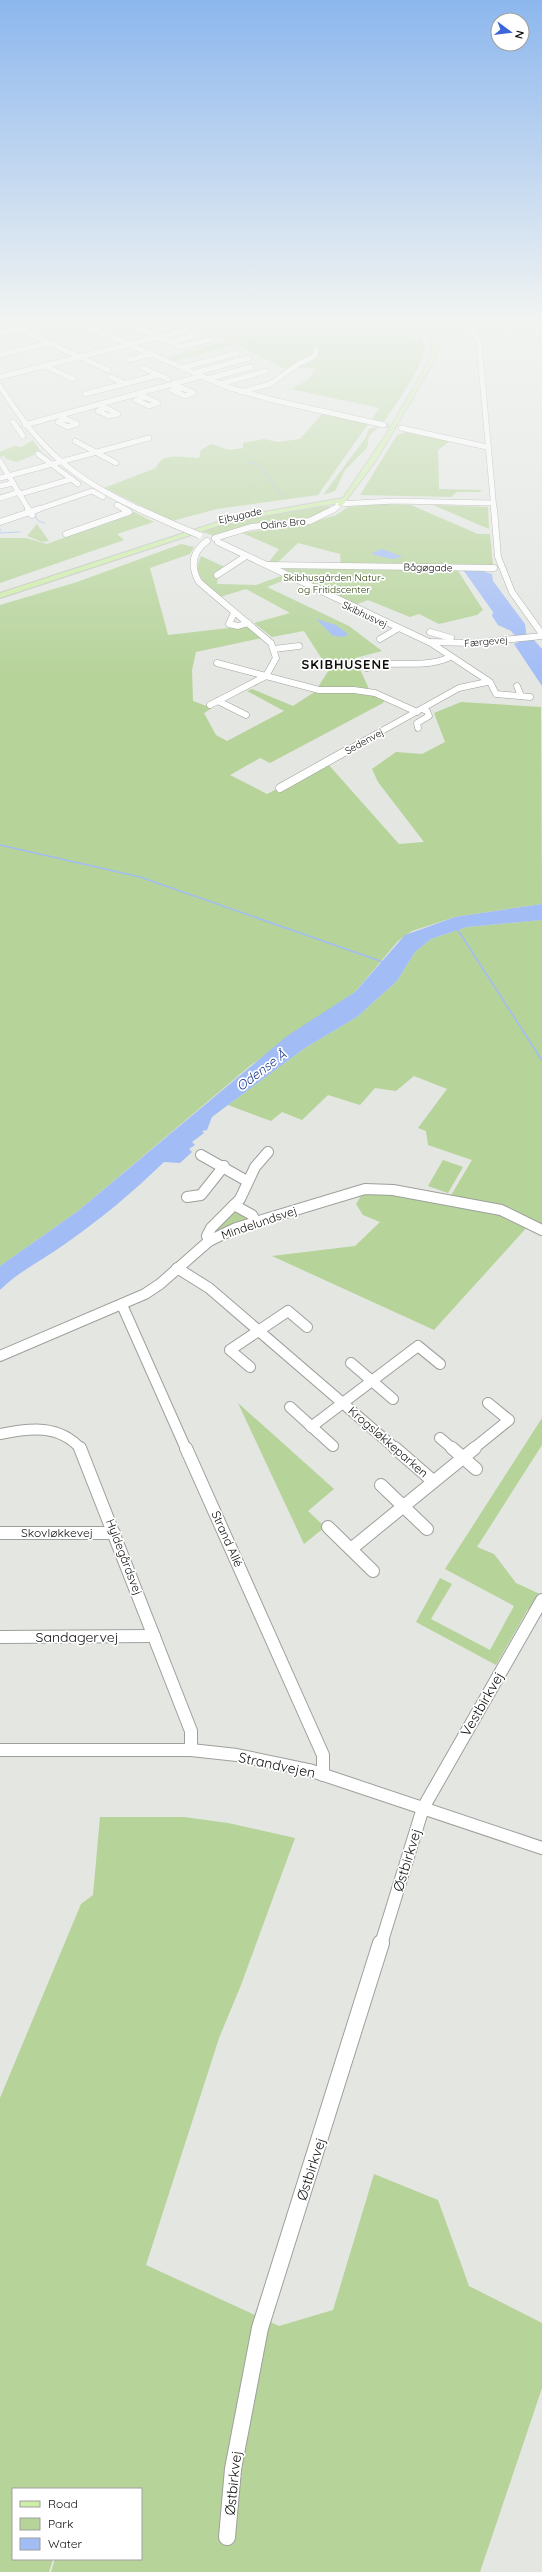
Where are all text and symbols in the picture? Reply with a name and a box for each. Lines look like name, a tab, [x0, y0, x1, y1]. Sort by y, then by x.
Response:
north arrow	[490, 12, 530, 52]
text: N	[512, 29, 527, 40]
street label: Ejbygade	[217, 504, 263, 526]
street label: Odins Bro	[260, 515, 306, 532]
street label: Bågøgade	[403, 561, 453, 574]
park label: Skibhusgården Natur- og Fritidscenter	[283, 571, 385, 596]
street label: Skibhusvej	[340, 598, 390, 631]
street label: Færgevej	[464, 633, 508, 650]
district label: SKIBHUSENE	[302, 656, 390, 672]
street label: Sedenvej	[343, 725, 386, 757]
water label: Odense Å	[233, 1046, 290, 1094]
street label: Mindelundsvej	[219, 1203, 299, 1243]
street label: Krogsløkkeparken	[345, 1403, 431, 1480]
street label: Strand Allé	[208, 1508, 247, 1569]
street label: Hyldegårdsvej	[103, 1517, 146, 1597]
street label: Skovløkkevej	[21, 1525, 93, 1540]
street label: Sandagervej	[36, 1628, 118, 1646]
street label: Vestbirkvej	[456, 1668, 508, 1740]
street label: Strandvejen	[237, 1748, 317, 1782]
street label: Østbirkvej	[389, 1826, 425, 1894]
street label: Østbirkvej	[292, 2135, 330, 2203]
street label: Østbirkvej	[221, 2450, 245, 2516]
legend	[12, 2488, 142, 2560]
text: Road	[48, 2496, 78, 2511]
text: Park	[48, 2516, 73, 2531]
text: Water	[48, 2536, 83, 2551]

